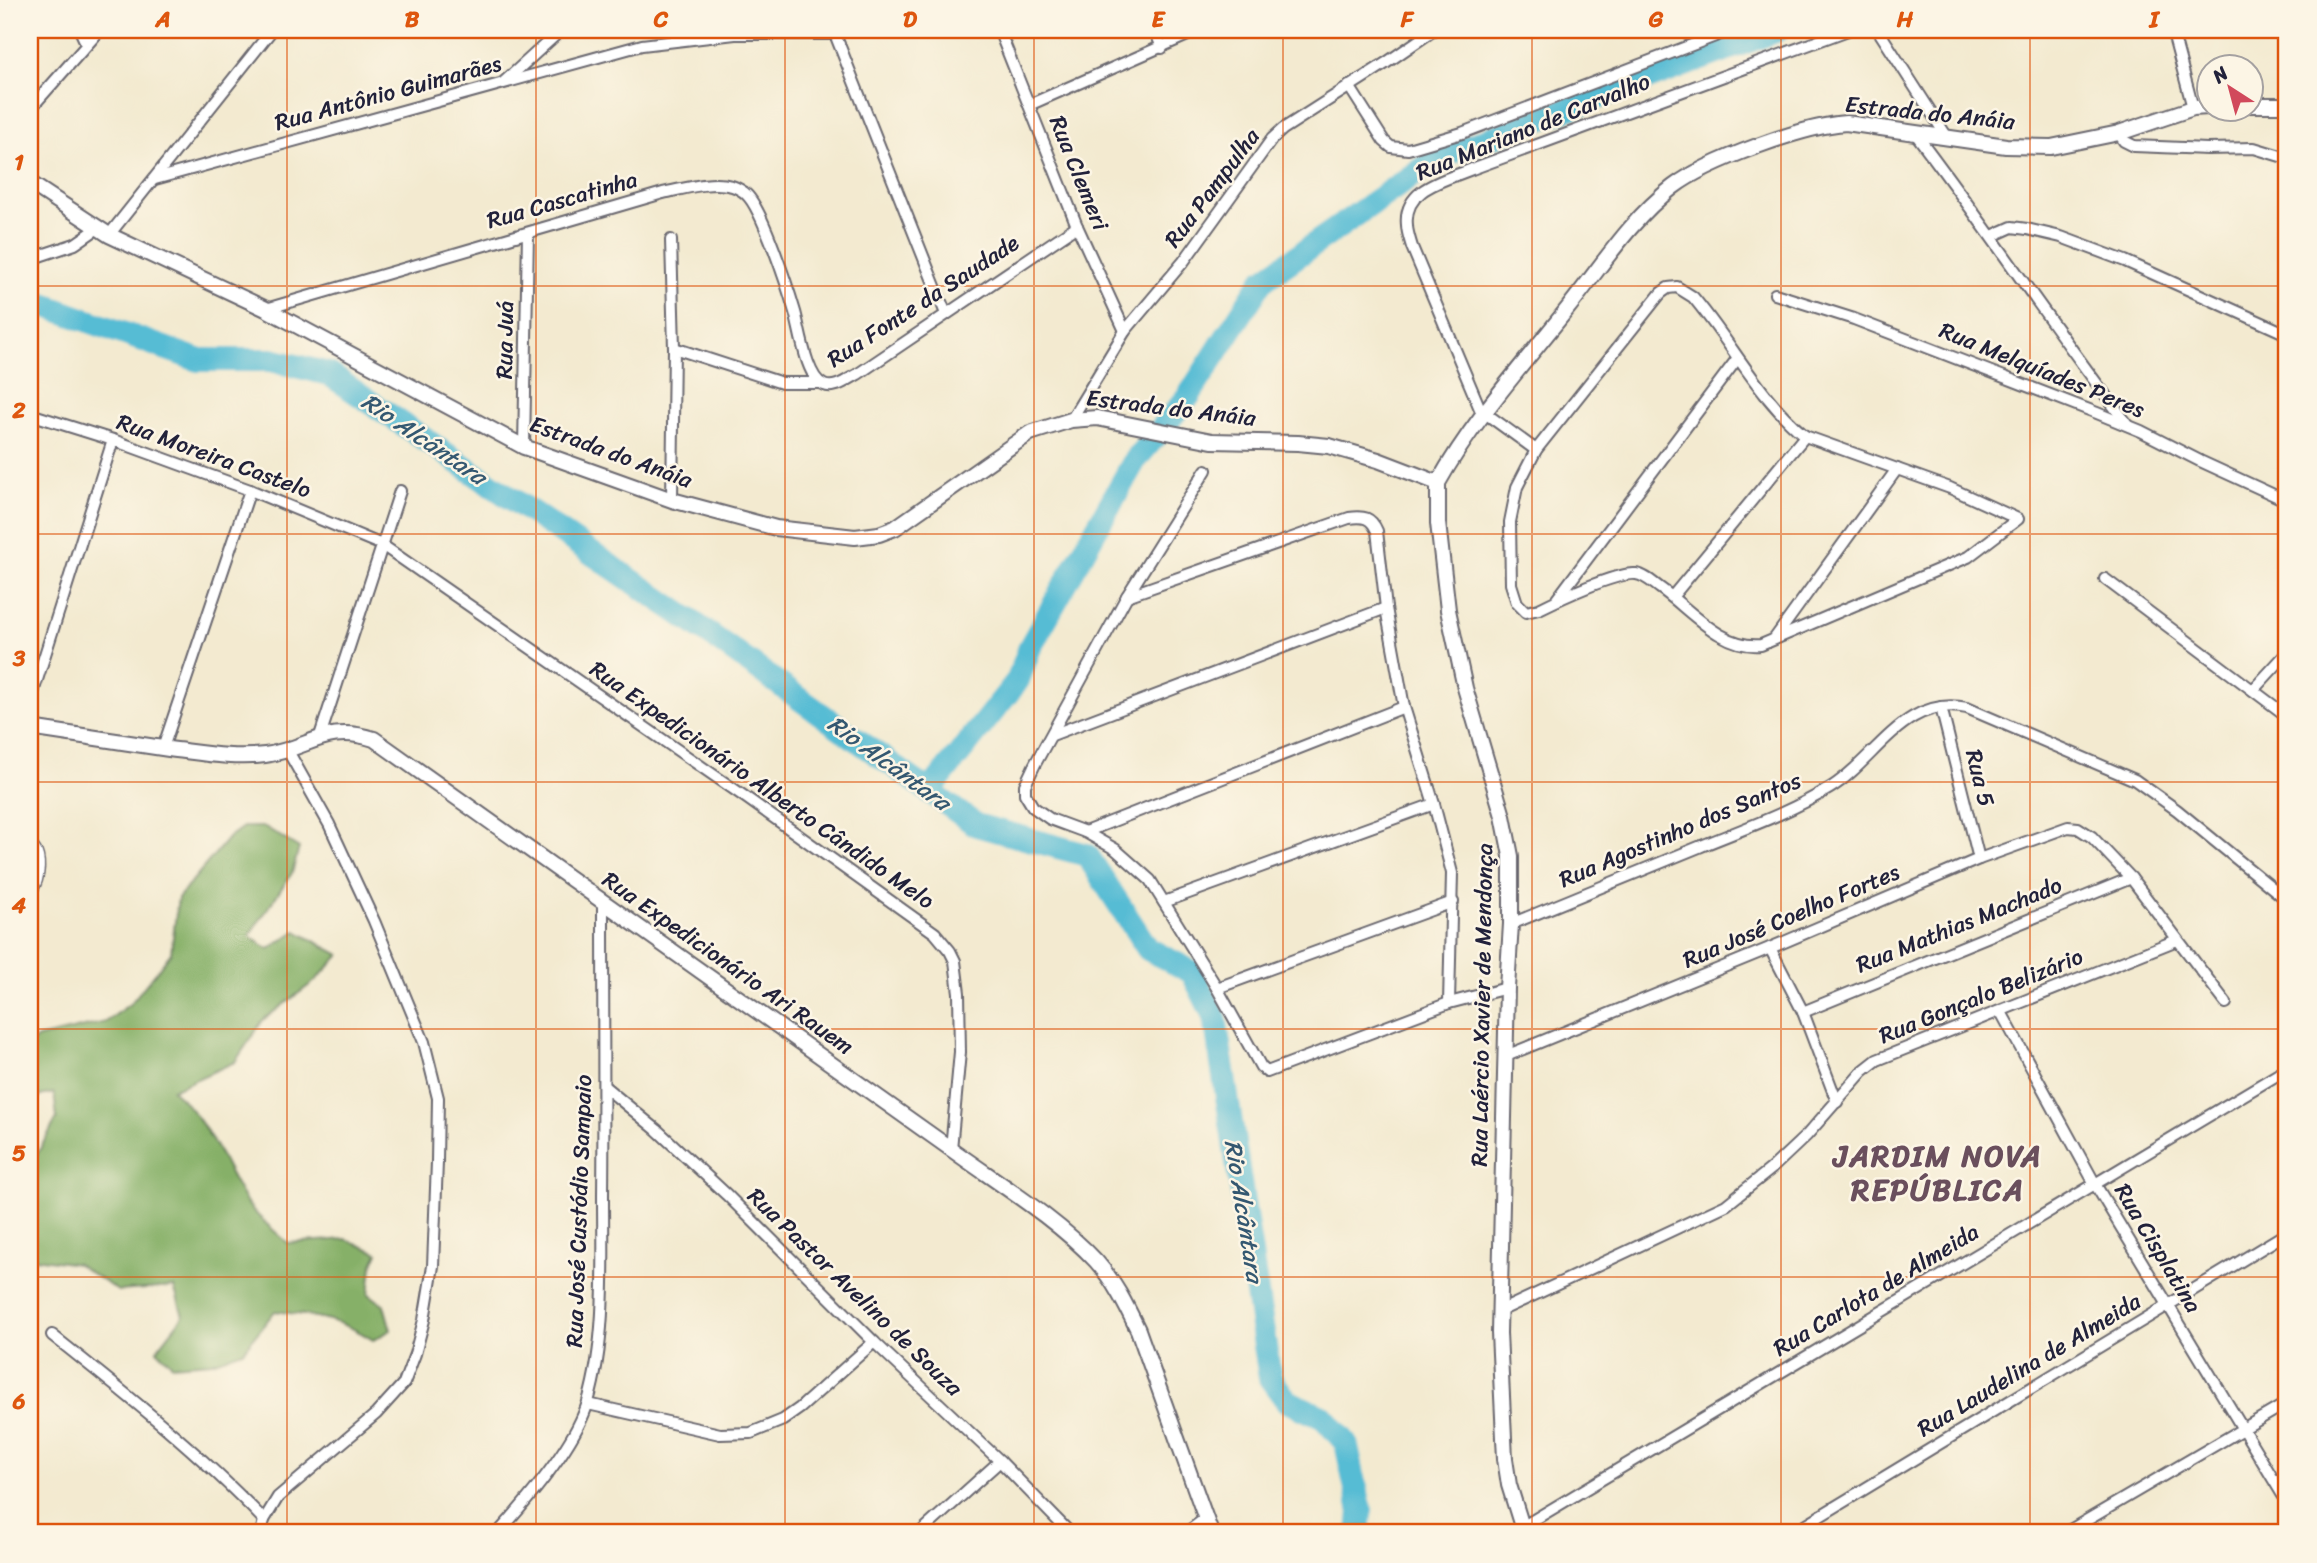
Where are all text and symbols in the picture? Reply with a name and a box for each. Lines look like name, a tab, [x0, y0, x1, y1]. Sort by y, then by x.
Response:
text: A	[154, 0, 171, 40]
text: B	[405, 0, 420, 40]
text: C	[653, 0, 669, 40]
text: D	[903, 0, 918, 40]
text: E	[1152, 0, 1167, 40]
text: F	[1400, 0, 1415, 40]
text: G	[1648, 0, 1664, 40]
text: H	[1896, 0, 1914, 40]
text: I	[2148, 0, 2160, 40]
street label: Rua Antônio Guimarães	[270, 43, 507, 143]
north arrow	[2194, 52, 2264, 122]
text: N	[2204, 57, 2236, 92]
street label: Rua Mariano de Carvalho	[1409, 61, 1657, 193]
street label: Estrada do Anáia	[1843, 84, 2017, 142]
street label: Rua Clemeri	[1037, 109, 1121, 237]
street label: Rua Pampulha	[1153, 119, 1271, 257]
text: 1	[14, 142, 24, 183]
street label: Rua Cascatinha	[482, 159, 643, 241]
street label: Rua Fonte da Saudade	[818, 223, 1028, 379]
street label: Rua Juá	[484, 300, 526, 380]
street label: Rua Melquíades Peres	[1933, 310, 2152, 430]
street label: Estrada do Anáia	[1084, 377, 1259, 439]
water label: Rio Alcântara	[353, 381, 498, 498]
text: 2	[11, 390, 26, 431]
street label: Rua Moreira Castelo	[111, 402, 317, 510]
street label: Estrada do Anáia	[524, 404, 699, 501]
text: 3	[12, 638, 26, 679]
street label: Rua Expedicionário Alberto Cândido Melo	[581, 650, 944, 921]
water label: Rio Alcântara	[819, 704, 962, 824]
street label: Rua 5	[1953, 745, 2007, 811]
street label: Rua Agostinho dos Santos	[1552, 760, 1808, 900]
street label: Rua Laércio Xavier de Mendonça	[1459, 843, 1505, 1167]
street label: Rua José Coelho Fortes	[1676, 851, 1907, 980]
street label: Rua Expedicionário Ari Rauem	[593, 860, 863, 1066]
street label: Rua Mathias Machado	[1849, 865, 2069, 985]
text: 4	[11, 885, 27, 926]
street label: Rua Gonçalo Belizário	[1873, 936, 2089, 1056]
street label: Rua José Custódio Sampaio	[554, 1073, 604, 1348]
district label: JARDIM NOVA REPÚBLICA	[1831, 1129, 2043, 1217]
text: 5	[12, 1133, 26, 1174]
water label: Rio Alcântara	[1212, 1137, 1276, 1288]
street label: Rua Cisplatina	[2103, 1175, 2213, 1321]
street label: Rua Pastor Avelino de Souza	[737, 1177, 973, 1407]
street label: Rua Carlota de Almeida	[1765, 1212, 1987, 1368]
street label: Rua Laudelina de Almeida	[1909, 1281, 2149, 1448]
text: 6	[11, 1381, 26, 1422]

